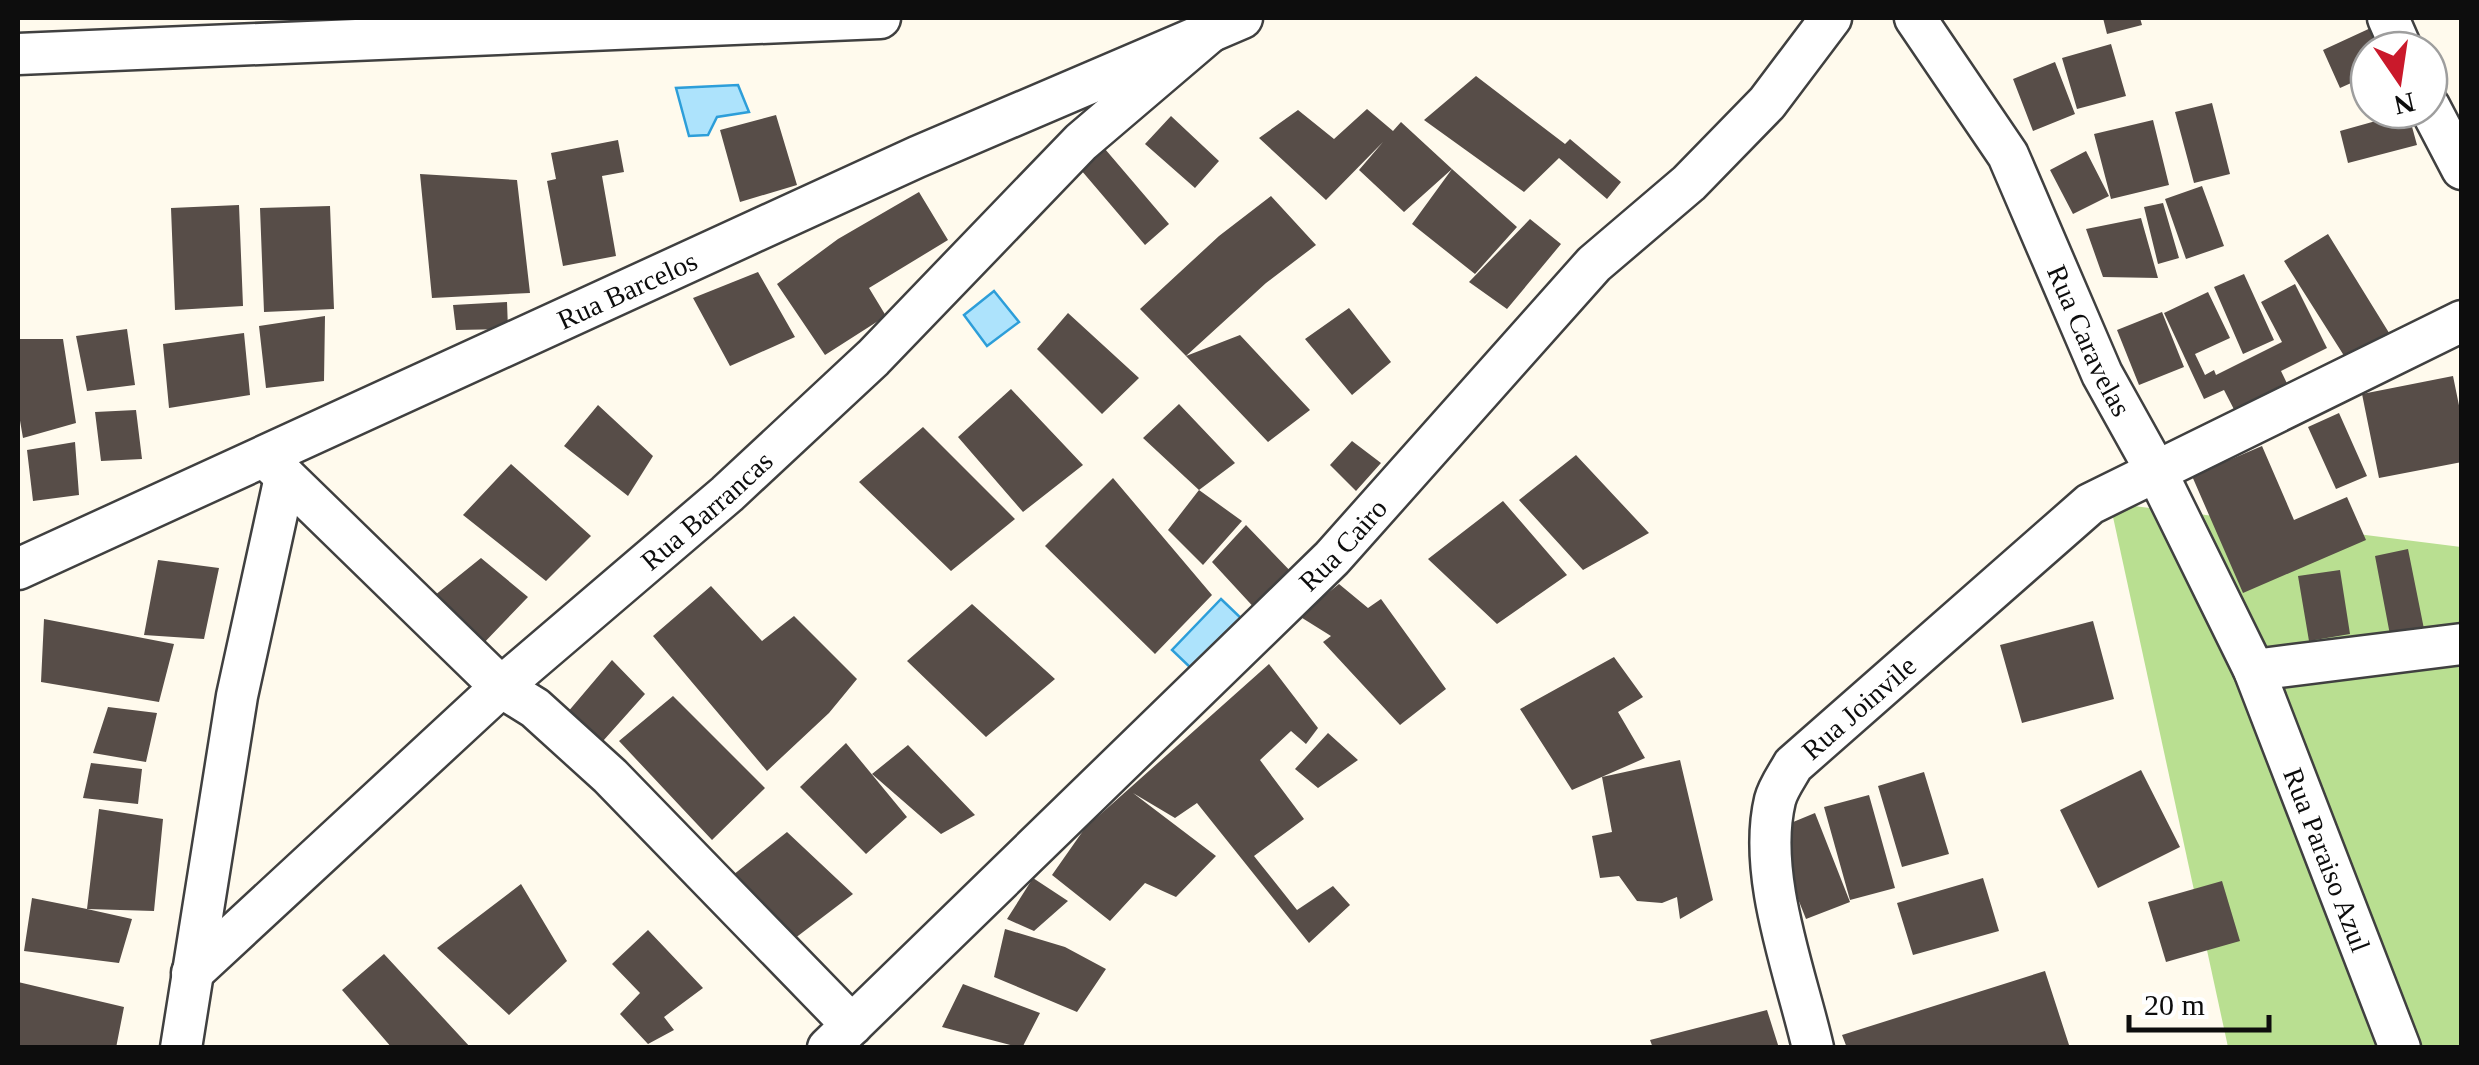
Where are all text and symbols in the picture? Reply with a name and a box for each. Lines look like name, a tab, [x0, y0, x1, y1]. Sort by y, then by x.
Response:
north arrow	[2349, 30, 2449, 130]
text: N	[2391, 86, 2418, 121]
street label: Rua Barcelos	[552, 244, 702, 335]
street label: Rua Caravelas	[2042, 260, 2138, 421]
street label: Rua Barrancas	[635, 445, 778, 576]
street label: Rua Cairo	[1292, 492, 1393, 597]
street label: Rua Joinvile	[1795, 649, 1922, 766]
street label: Rua Paraiso Azul	[2278, 763, 2377, 956]
scale bar	[2129, 970, 2269, 1032]
text: 20 m	[2144, 988, 2205, 1021]

